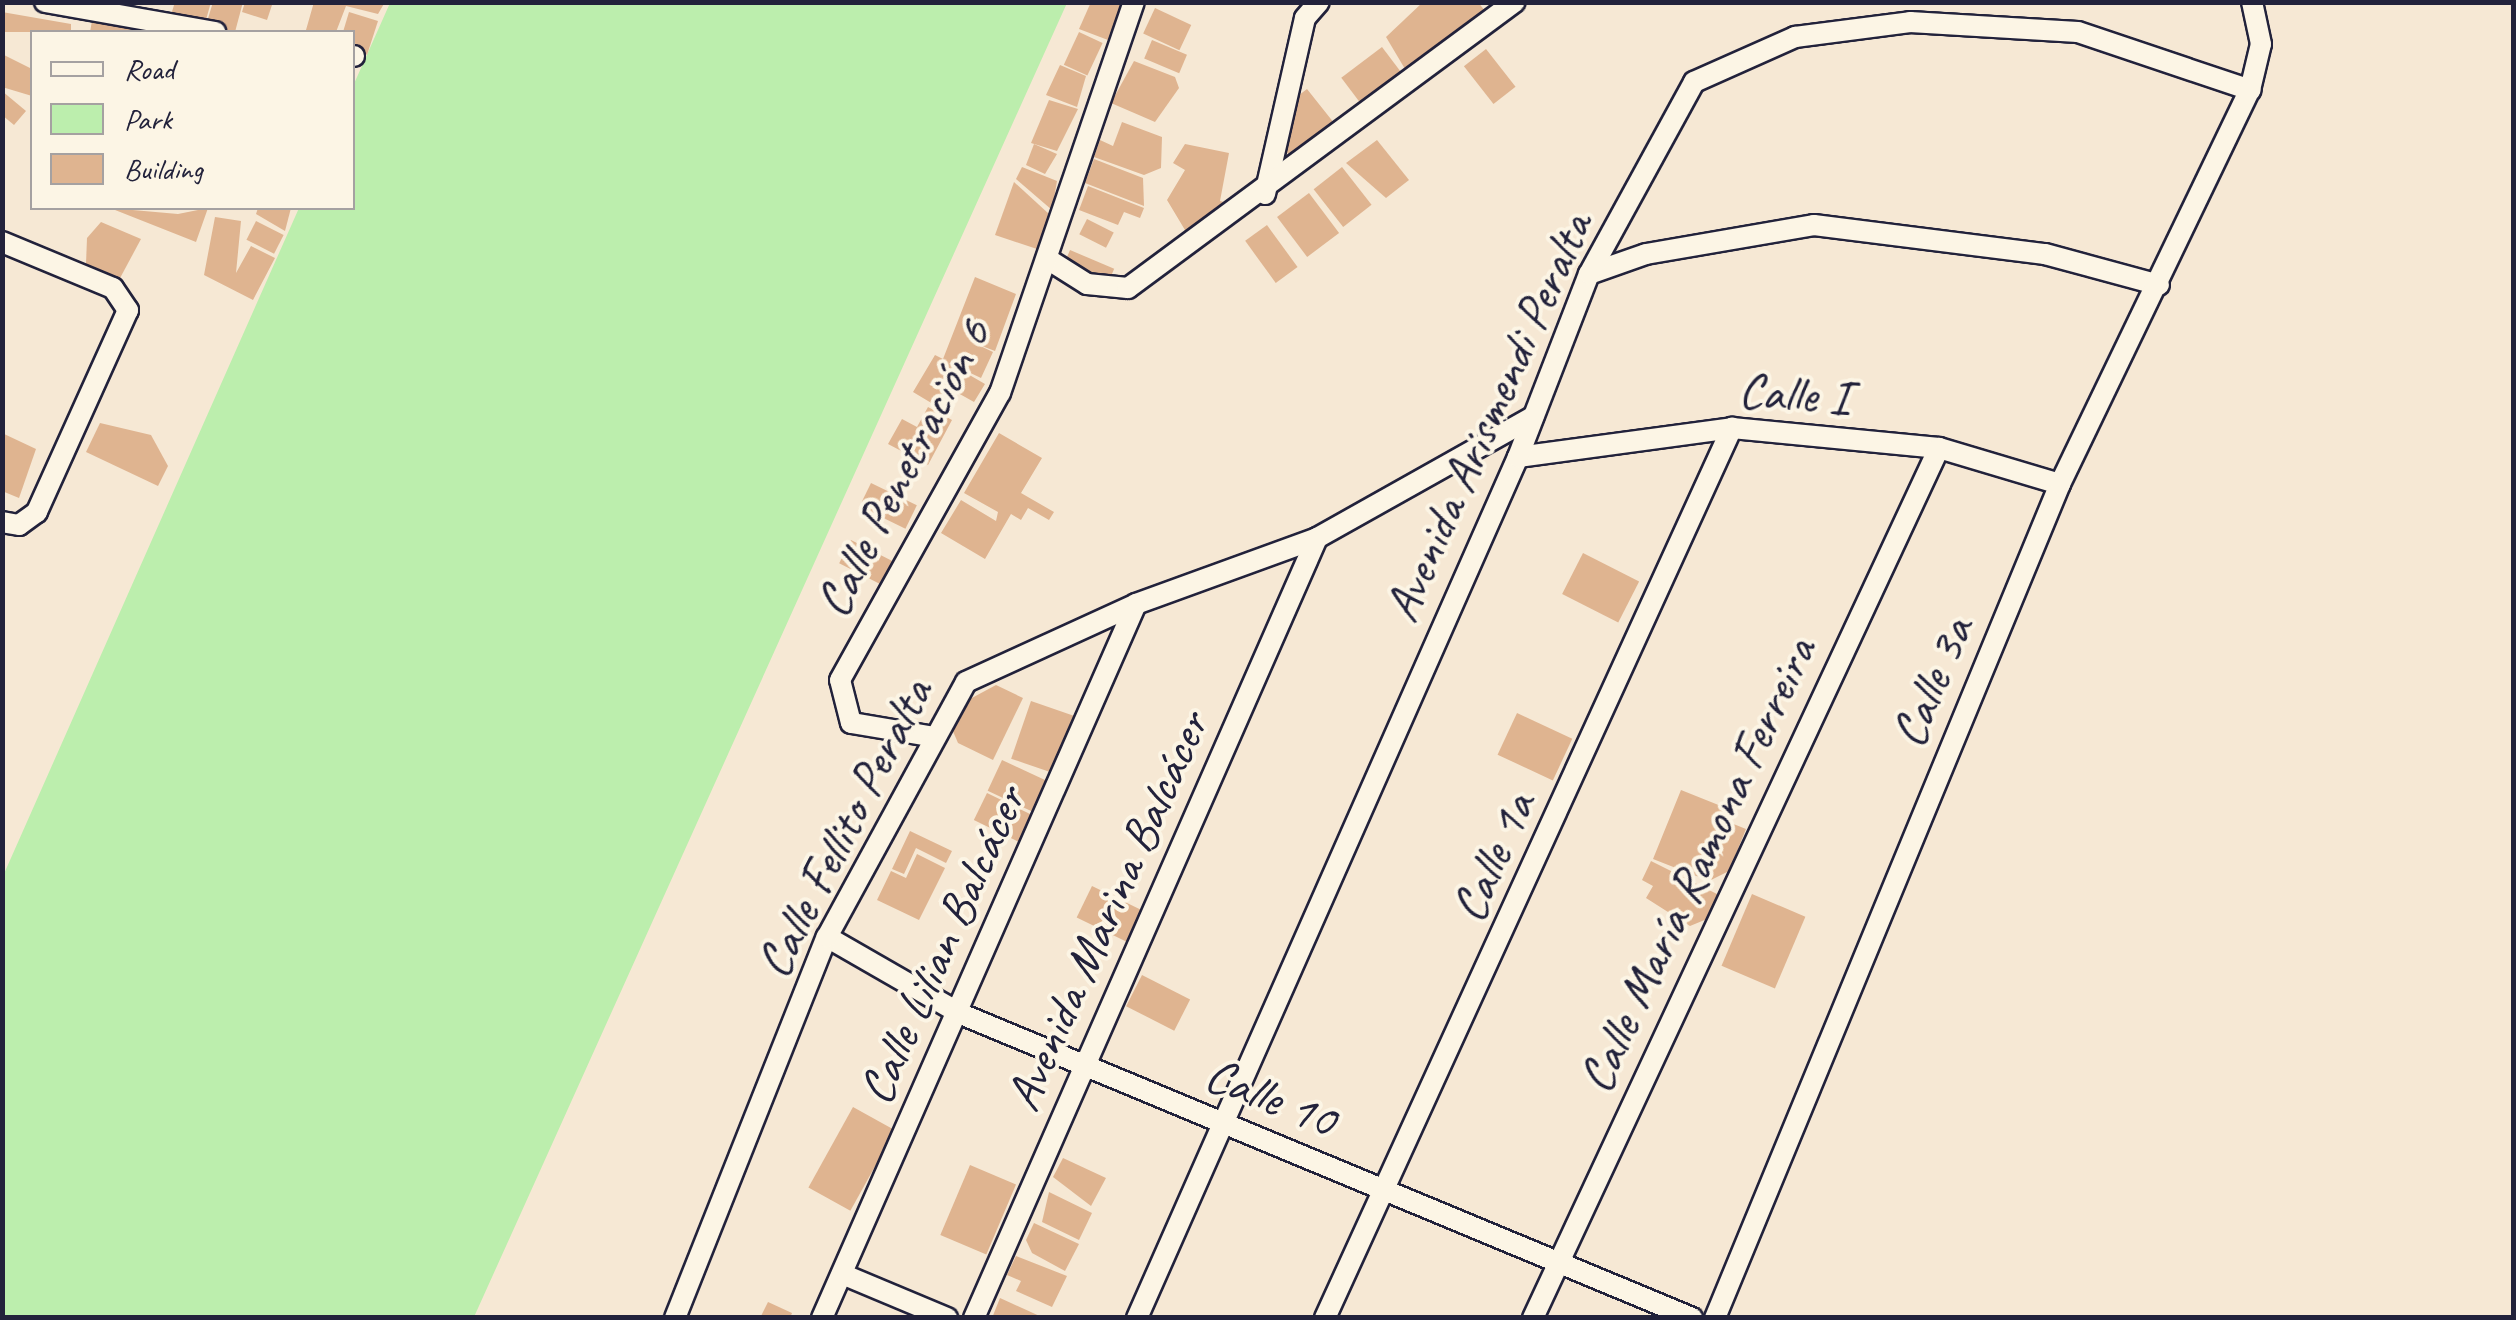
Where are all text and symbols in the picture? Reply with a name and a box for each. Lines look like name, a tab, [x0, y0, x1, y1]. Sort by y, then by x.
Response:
legend	[30, 30, 355, 210]
text: Road	[124, 50, 174, 88]
text: Park	[124, 100, 172, 138]
text: Building	[124, 150, 203, 188]
street label: Avenida Arismendi Peralta	[1371, 203, 1605, 631]
street label: Calle Penetración 6	[803, 310, 1003, 626]
street label: Calle I	[1737, 360, 1851, 428]
street label: Calle 3a	[1878, 608, 1986, 756]
street label: Calle María Ramona Ferreira	[1564, 626, 1830, 1104]
street label: Calle Fellito Peralta	[744, 670, 944, 986]
street label: Avenida Marina Balcácer	[992, 703, 1222, 1119]
street label: Calle Lilian Balcácer	[845, 776, 1039, 1114]
street label: Calle 1a	[1438, 783, 1548, 931]
street label: Calle 10	[1197, 1044, 1345, 1150]

